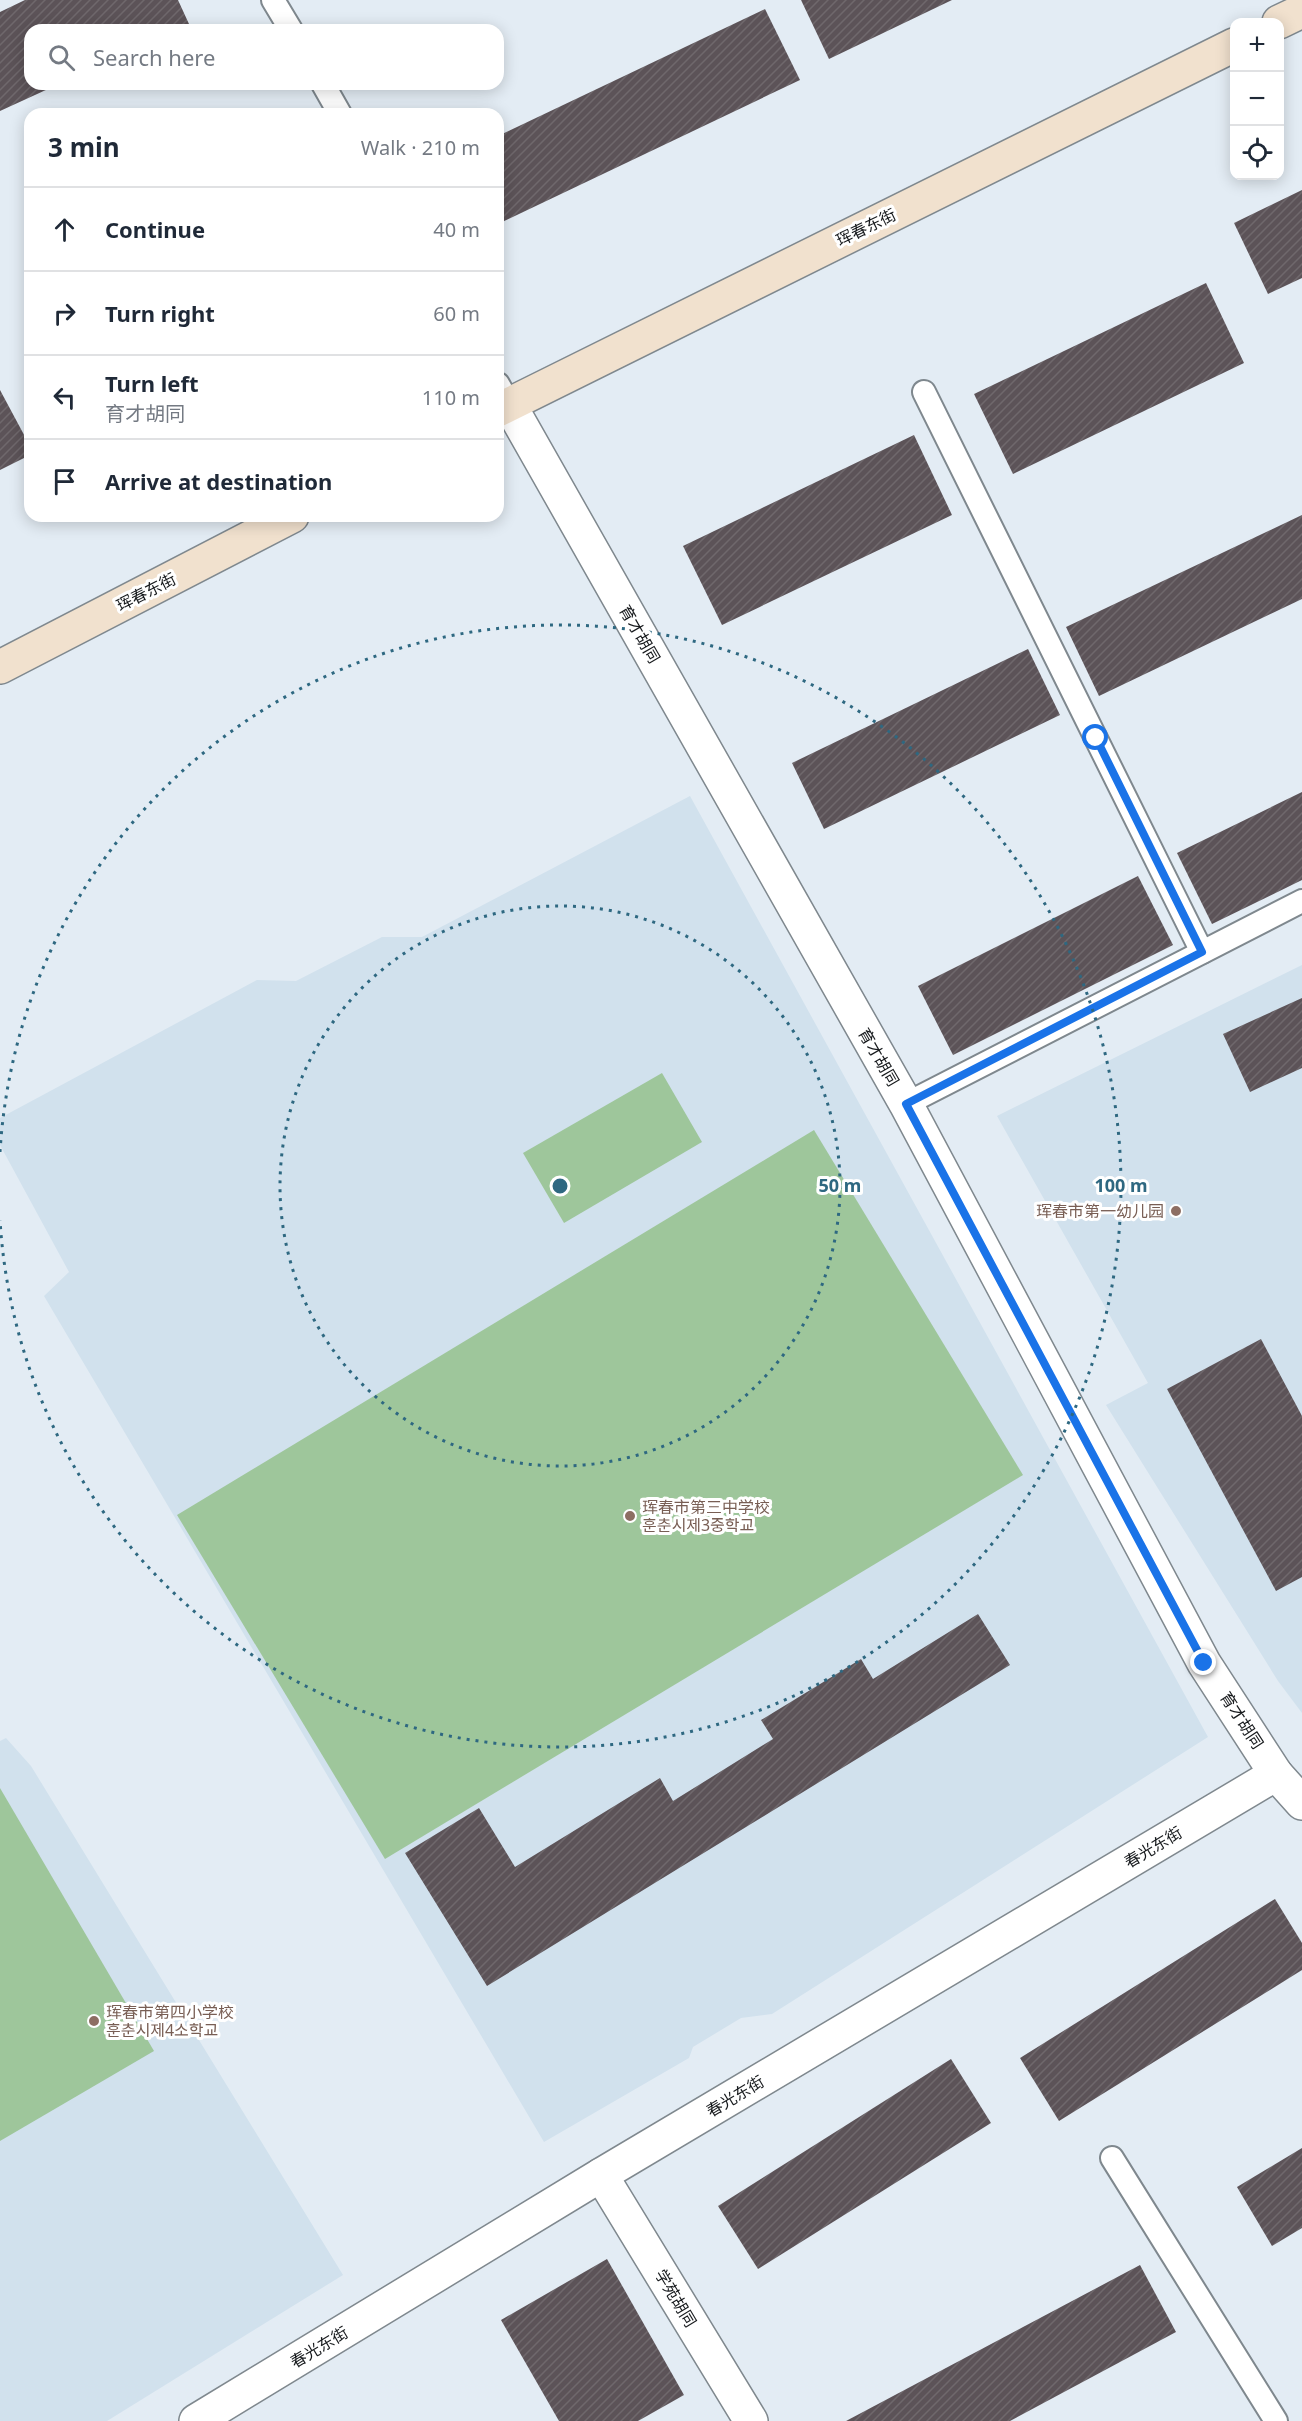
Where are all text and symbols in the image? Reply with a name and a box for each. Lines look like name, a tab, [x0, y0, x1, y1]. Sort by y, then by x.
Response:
map controls	[1230, 18, 1284, 180]
button: +	[1230, 18, 1284, 72]
search box	[24, 24, 504, 90]
icon: search	[45, 41, 78, 74]
text: Search here	[93, 42, 215, 72]
button: −	[1230, 72, 1284, 126]
button: locate	[1230, 126, 1284, 180]
text: 3 min	[48, 129, 120, 165]
text: Walk · 210 m	[361, 134, 480, 161]
street label: 珲春东街	[832, 203, 900, 251]
icon: ahead	[48, 213, 81, 246]
text: Continue	[105, 214, 205, 244]
text: 40 m	[433, 216, 480, 243]
icon: right	[48, 297, 81, 330]
text: Turn right	[105, 298, 215, 328]
text: 60 m	[433, 300, 480, 327]
text: Turn left	[105, 368, 199, 398]
icon: left	[48, 381, 81, 414]
text: 110 m	[422, 384, 480, 411]
text: 育才胡同	[105, 400, 185, 427]
icon: arrive	[48, 465, 81, 498]
text: Arrive at destination	[105, 466, 332, 496]
street label: 珲春东街	[112, 568, 180, 616]
street label: 育才胡同	[614, 601, 666, 667]
route start	[1082, 724, 1108, 750]
street label: 育才胡同	[853, 1024, 905, 1090]
text: 50 m	[819, 1173, 861, 1197]
text: 100 m	[1094, 1173, 1148, 1197]
centre of rings	[550, 1176, 570, 1196]
place label: 珲春市第一幼儿园	[1036, 1200, 1164, 1222]
marker: 珲春市第一幼儿园	[1169, 1204, 1183, 1218]
place label: 珲春市第三中学校 훈춘시제3중학교	[642, 1496, 770, 1536]
marker: 珲春市第三中学校 훈춘시제3중학교	[623, 1509, 637, 1523]
route end	[1190, 1649, 1216, 1675]
street label: 育才胡同	[1215, 1687, 1269, 1753]
street label: 春光东街	[1120, 1821, 1186, 1873]
place label: 珲春市第四小学校 훈춘시제4소학교	[106, 2001, 234, 2041]
marker: 珲春市第四小学校 훈춘시제4소학교	[87, 2014, 101, 2028]
street label: 春光东街	[702, 2070, 768, 2122]
street label: 学苑胡同	[650, 2265, 702, 2331]
street label: 春光东街	[286, 2321, 352, 2373]

